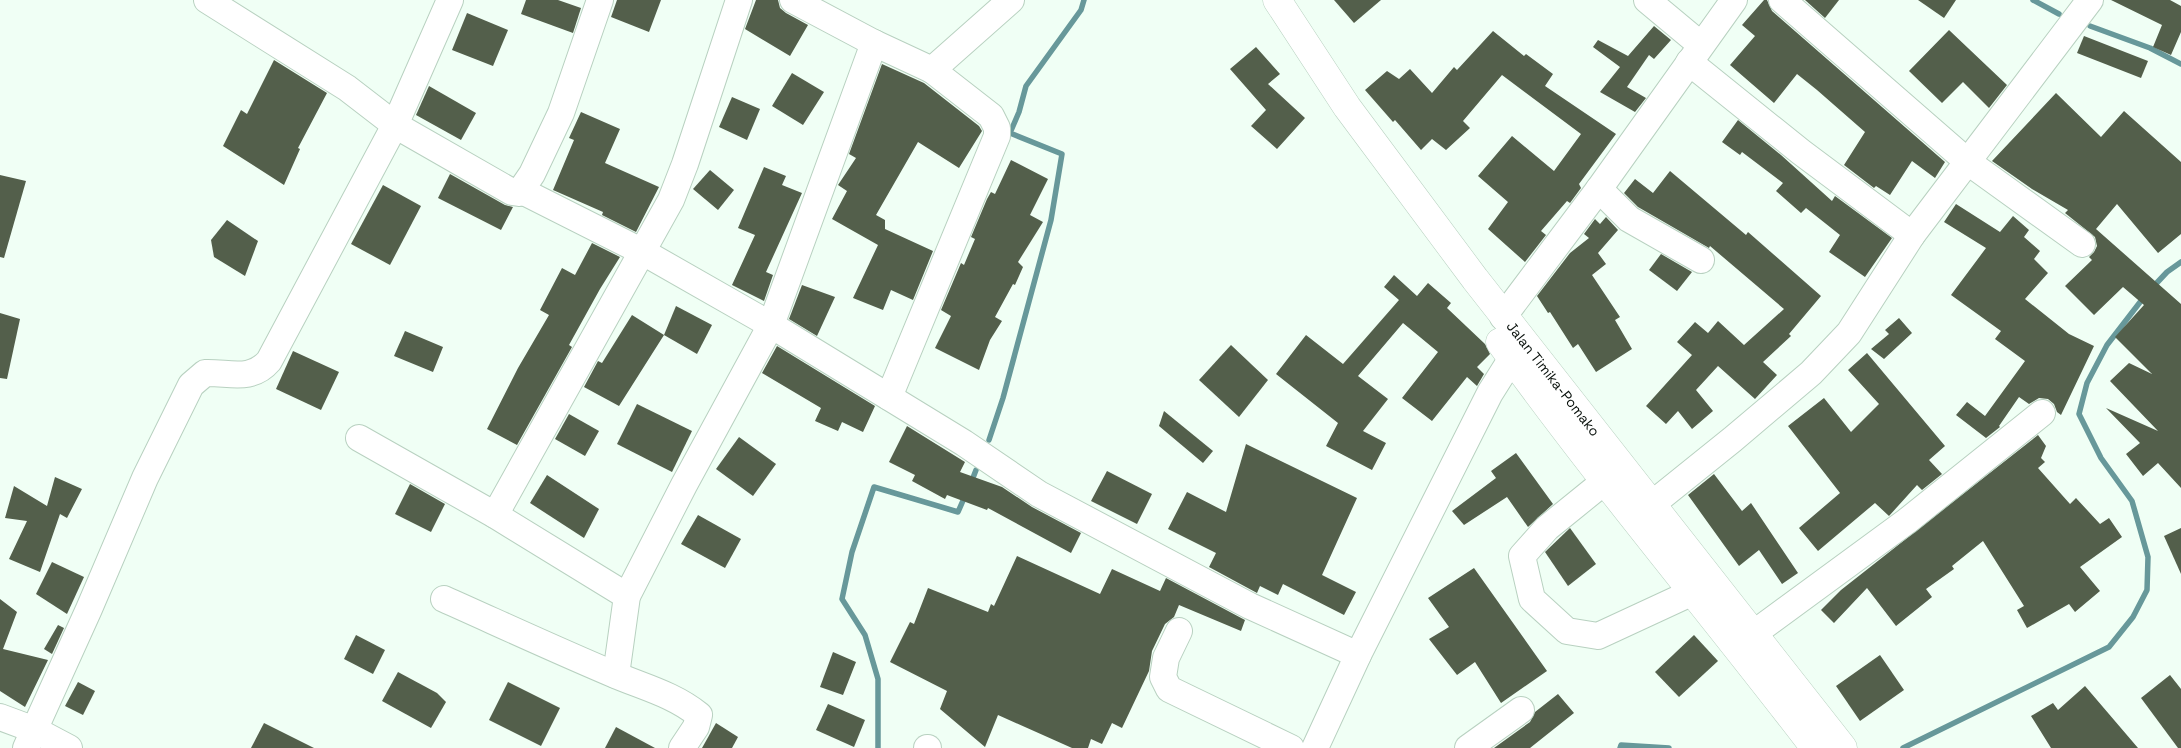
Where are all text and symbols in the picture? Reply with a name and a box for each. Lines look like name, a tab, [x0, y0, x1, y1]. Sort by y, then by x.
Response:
street label: Jalan Timika-Pomako	[1503, 318, 1604, 440]

